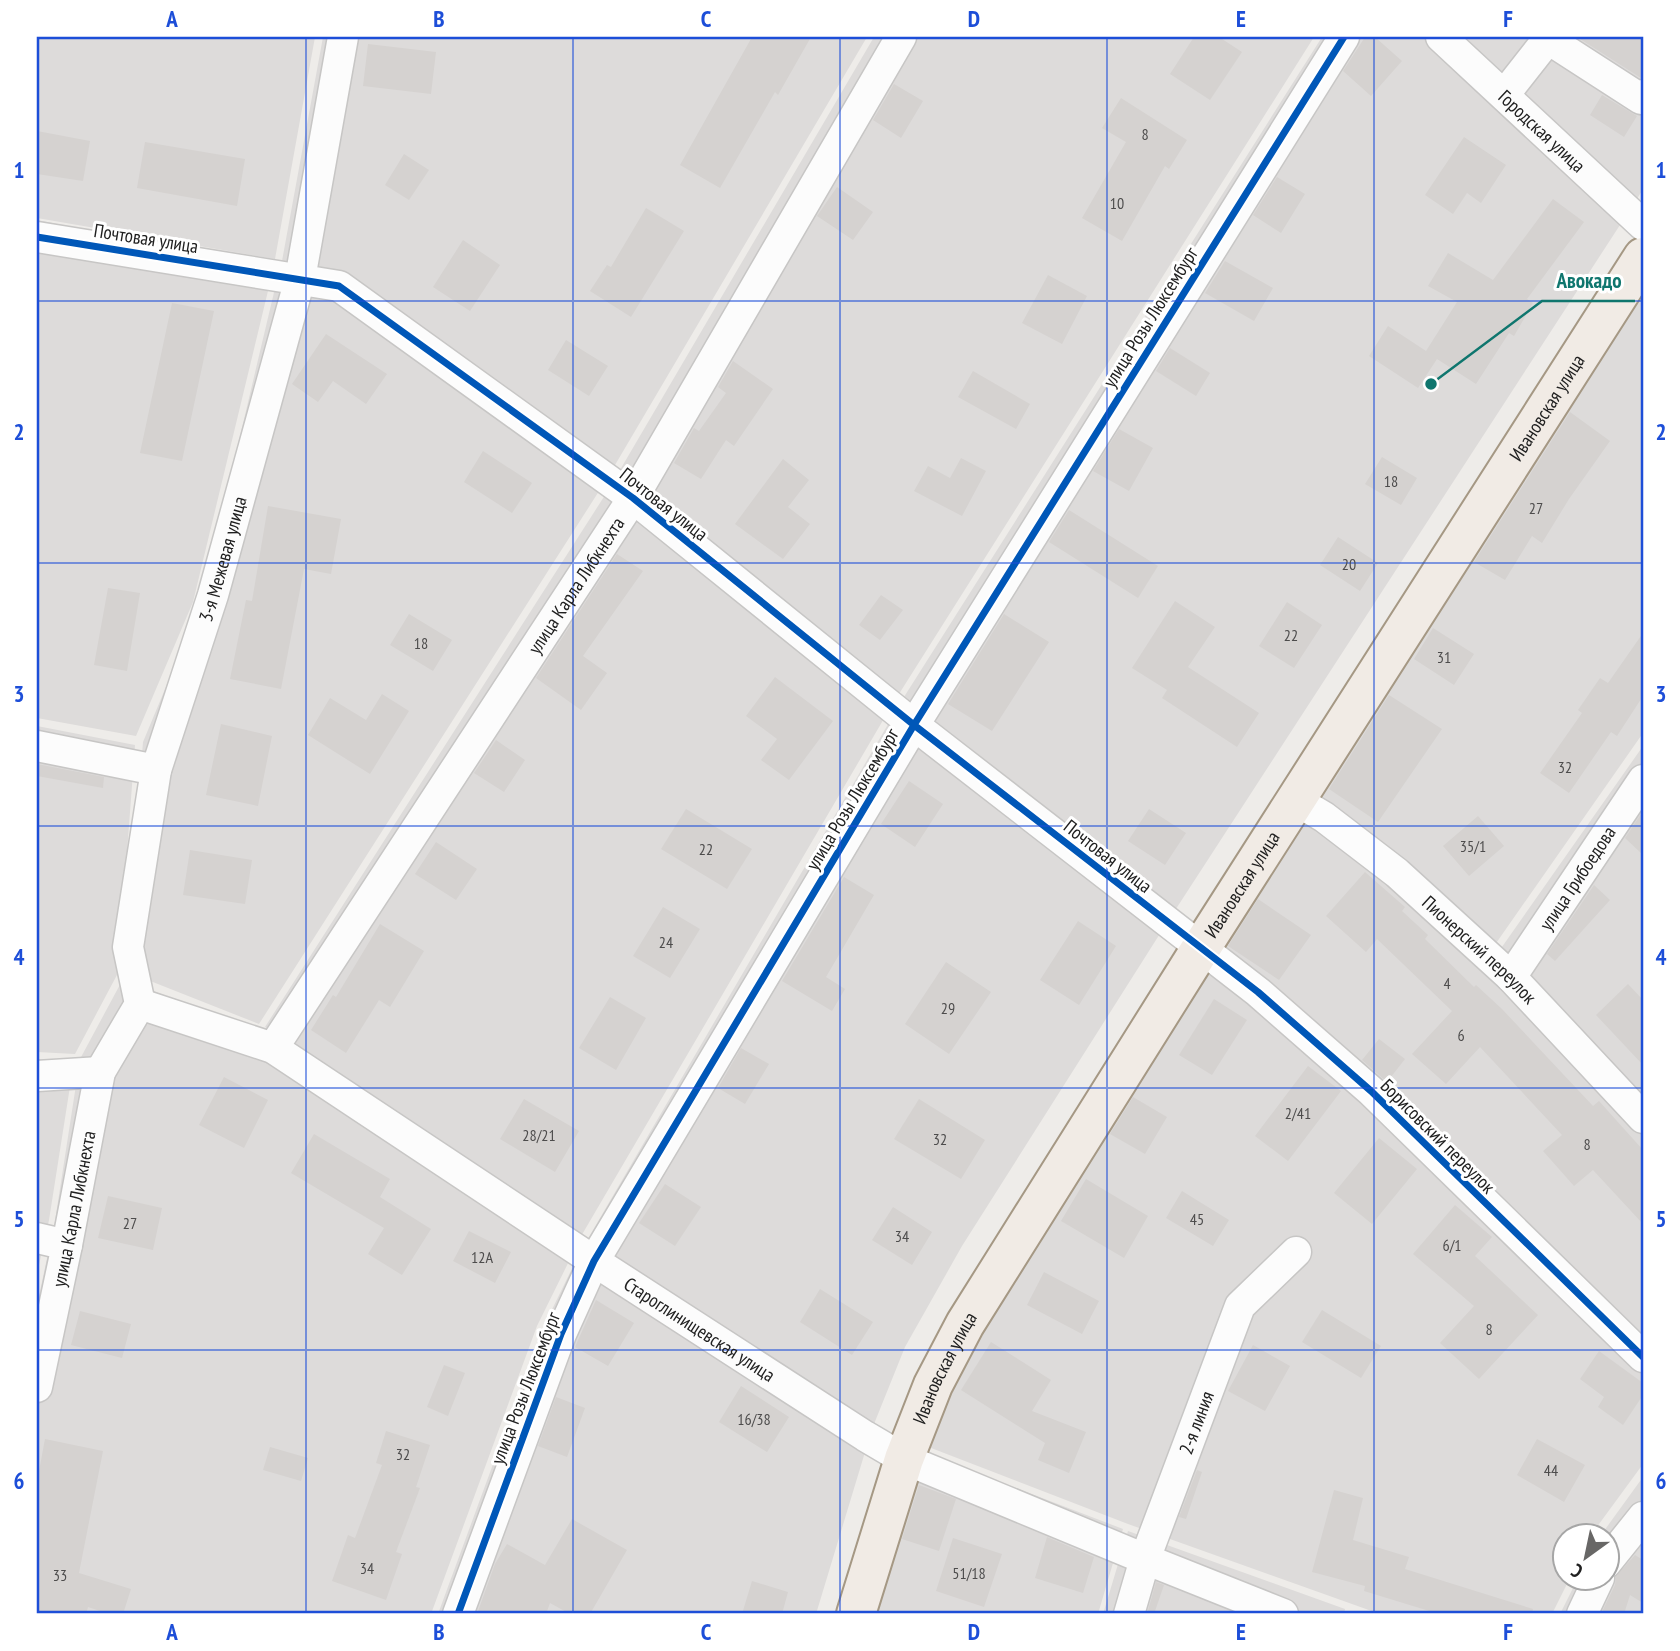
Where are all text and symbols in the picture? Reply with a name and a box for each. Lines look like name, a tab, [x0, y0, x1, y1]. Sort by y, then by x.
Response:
text: A	[165, 4, 178, 33]
text: B	[433, 4, 445, 33]
text: C	[701, 4, 712, 33]
text: D	[968, 4, 980, 33]
text: E	[1236, 4, 1246, 33]
text: F	[1503, 4, 1513, 33]
street label: Городская улица	[1494, 85, 1591, 177]
house number: 8	[1141, 124, 1149, 144]
text: 1	[14, 155, 25, 184]
text: 1	[1656, 155, 1667, 184]
house number: 10	[1110, 193, 1124, 213]
street label: Почтовая улица	[92, 218, 200, 258]
street label: улица Розы Люксембург	[1097, 242, 1203, 392]
callout: Авокадо	[1542, 259, 1635, 301]
text: Авокадо	[1555, 267, 1622, 294]
street label: Ивановская улица	[1504, 350, 1590, 465]
text: 2	[14, 417, 25, 446]
text: 2	[1656, 417, 1667, 446]
street label: Почтовая улица	[615, 462, 713, 546]
house number: 18	[1384, 471, 1398, 491]
street label: 3-я Межевая улица	[193, 494, 252, 624]
house number: 27	[1529, 498, 1543, 518]
street label: улица Карла Либкнехта	[522, 512, 629, 658]
house number: 20	[1342, 554, 1356, 574]
house number: 22	[1284, 625, 1298, 645]
house number: 18	[414, 633, 428, 653]
house number: 31	[1437, 647, 1451, 667]
text: 3	[14, 679, 25, 708]
text: 3	[1656, 679, 1667, 708]
street label: улица Розы Люксембург	[800, 723, 904, 874]
house number: 32	[1558, 757, 1572, 777]
street label: Почтовая улица	[1059, 814, 1157, 898]
street label: улица Грибоедова	[1534, 821, 1621, 935]
street label: Ивановская улица	[1199, 827, 1285, 942]
house number: 35/1	[1460, 836, 1486, 856]
house number: 22	[699, 839, 713, 859]
street label: Пионерский переулок	[1417, 890, 1542, 1009]
house number: 24	[659, 932, 673, 952]
text: 4	[14, 942, 25, 971]
text: 4	[1656, 942, 1667, 971]
house number: 4	[1443, 973, 1451, 993]
house number: 29	[941, 998, 955, 1018]
house number: 6	[1457, 1025, 1465, 1045]
street label: Борисовский переулок	[1376, 1074, 1501, 1199]
house number: 2/41	[1285, 1103, 1311, 1123]
house number: 28/21	[522, 1125, 556, 1145]
street label: улица Карла Либкнехта	[47, 1129, 101, 1289]
house number: 32	[933, 1129, 947, 1149]
house number: 8	[1583, 1134, 1591, 1154]
text: 5	[14, 1204, 25, 1233]
text: 5	[1656, 1204, 1667, 1233]
house number: 45	[1190, 1209, 1204, 1229]
house number: 27	[123, 1213, 137, 1233]
house number: 34	[895, 1226, 909, 1246]
house number: 6/1	[1442, 1235, 1462, 1255]
house number: 12А	[471, 1247, 493, 1267]
street label: Староглинищевская улица	[620, 1272, 780, 1387]
street label: Ивановская улица	[907, 1307, 982, 1427]
street label: улица Розы Люксембург	[485, 1308, 565, 1468]
house number: 8	[1485, 1319, 1493, 1339]
street label: 2-я линия	[1173, 1388, 1219, 1457]
house number: 16/38	[737, 1409, 771, 1429]
house number: 32	[396, 1444, 410, 1464]
house number: 44	[1544, 1460, 1558, 1480]
text: 6	[14, 1466, 25, 1495]
text: 6	[1656, 1466, 1667, 1495]
north arrow	[1550, 1522, 1620, 1592]
house number: 34	[360, 1558, 374, 1578]
text: С	[1566, 1559, 1587, 1584]
house number: 51/18	[952, 1563, 986, 1583]
house number: 33	[53, 1565, 67, 1585]
text: A	[165, 1617, 178, 1646]
text: B	[433, 1617, 445, 1646]
text: C	[701, 1617, 712, 1646]
text: D	[968, 1617, 980, 1646]
text: E	[1236, 1617, 1246, 1646]
text: F	[1503, 1617, 1513, 1646]

